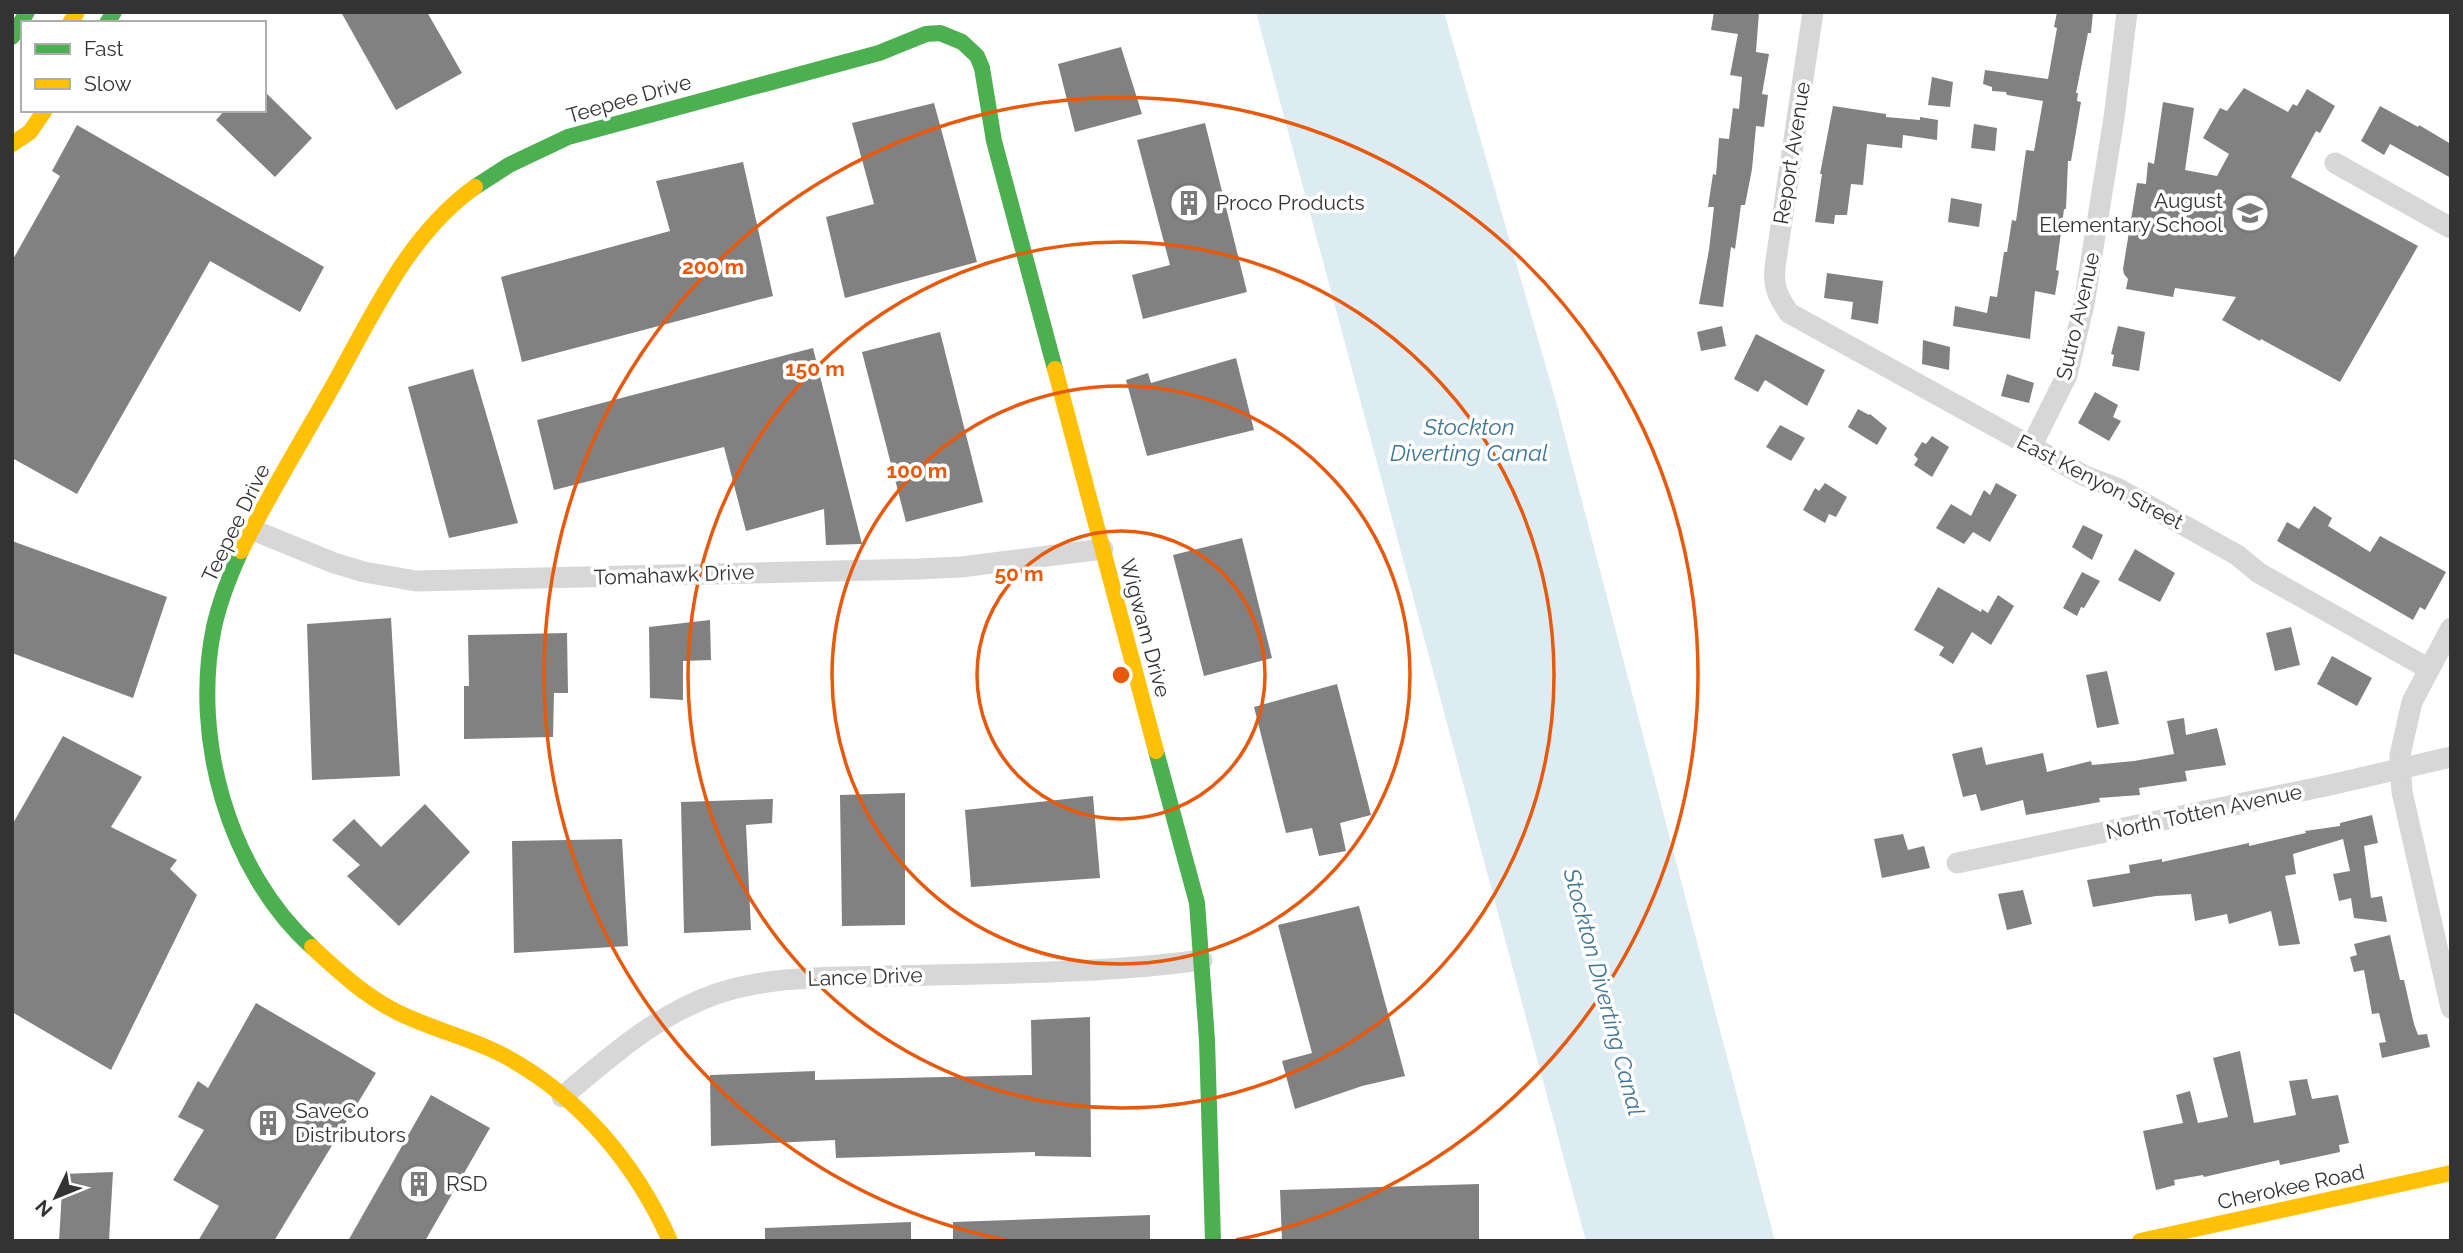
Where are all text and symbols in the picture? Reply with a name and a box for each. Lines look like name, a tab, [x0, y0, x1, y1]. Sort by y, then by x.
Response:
legend	[21, 21, 266, 112]
text: Fast	[84, 36, 124, 61]
street label: Teepee Drive	[564, 69, 694, 128]
text: Slow	[84, 71, 132, 96]
street label: Report Avenue	[1768, 80, 1815, 226]
building icon: Proco Products	[1168, 182, 1210, 224]
place label: August Elementary School	[2039, 188, 2223, 237]
place label: Proco Products	[1216, 190, 1365, 215]
school or university icon: August Elementary School	[2229, 192, 2271, 234]
street label: Sutro Avenue	[2051, 250, 2104, 382]
text: 200 m	[682, 254, 744, 279]
text: 150 m	[785, 356, 845, 381]
water label: Stockton Diverting Canal	[1390, 413, 1548, 466]
street label: East Kenyon Street	[2013, 429, 2188, 534]
text: 100 m	[887, 458, 947, 483]
street label: Teepee Drive	[196, 460, 275, 586]
street label: Wigwam Drive	[1115, 556, 1176, 700]
street label: Tomahawk Drive	[593, 559, 755, 590]
text: 50 m	[994, 561, 1044, 586]
centre of rings	[1109, 663, 1133, 687]
street label: North Totten Avenue	[2104, 779, 2304, 844]
water label: Stockton Diverting Canal	[1558, 864, 1651, 1119]
street label: Lance Drive	[807, 962, 923, 991]
place label: SaveCo Distributors	[295, 1098, 406, 1147]
building icon: SaveCo Distributors	[247, 1102, 289, 1144]
street label: Cherokee Road	[2215, 1159, 2367, 1214]
north arrow	[21, 1162, 91, 1232]
building icon: RSD	[398, 1163, 440, 1205]
place label: RSD	[446, 1171, 487, 1196]
text: N	[31, 1196, 57, 1221]

